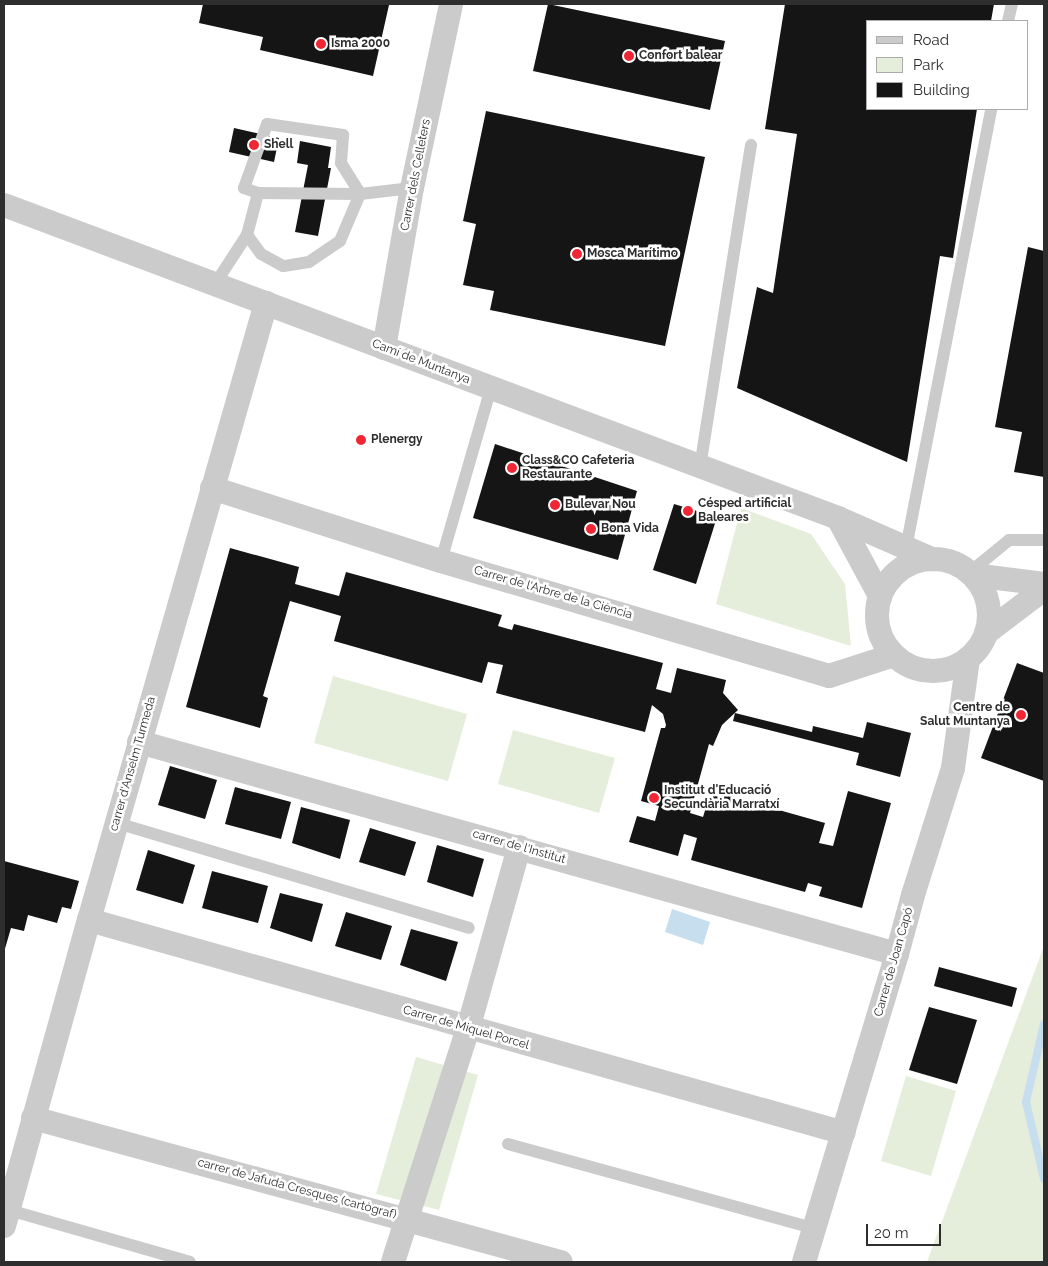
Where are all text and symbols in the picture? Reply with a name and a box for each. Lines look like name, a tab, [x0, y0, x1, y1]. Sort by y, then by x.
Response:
legend	[866, 20, 1028, 110]
text: Road	[913, 31, 949, 49]
place label: Isma 2000	[331, 37, 390, 51]
marker: Isma 2000	[315, 38, 327, 50]
place label: Confort balear	[639, 49, 722, 63]
marker: Confort balear	[623, 50, 635, 62]
text: Park	[913, 56, 944, 74]
text: Building	[913, 81, 970, 99]
street label: Carrer dels Celleters	[398, 118, 434, 232]
place label: Shell	[264, 138, 293, 152]
marker: Shell	[248, 139, 260, 151]
place label: Mosca Marítimo	[587, 247, 678, 261]
marker: Mosca Marítimo	[571, 248, 583, 260]
street label: Camí de Muntanya	[370, 337, 472, 387]
place label: Plenergy	[371, 433, 423, 447]
marker: Plenergy	[355, 434, 367, 446]
place label: Class&CO Cafeteria Restaurante	[522, 454, 634, 482]
marker: Class&CO Cafeteria Restaurante	[506, 462, 518, 474]
place label: Césped artificial Baleares	[698, 497, 791, 525]
place label: Bulevar Nou	[565, 498, 636, 512]
marker: Bulevar Nou	[549, 499, 561, 511]
marker: Césped artificial Baleares	[682, 505, 694, 517]
place label: Bona Vida	[601, 522, 659, 536]
marker: Bona Vida	[585, 523, 597, 535]
street label: Carrer de l'Arbre de la Ciència	[472, 563, 634, 623]
street label: carrer d'Anselm Turmeda	[107, 695, 159, 833]
place label: Centre de Salut Muntanya	[920, 701, 1010, 729]
marker: Centre de Salut Muntanya	[1014, 708, 1028, 722]
place label: Institut d'Educació Secundària Marratxí	[664, 784, 779, 812]
marker: Institut d'Educació Secundària Marratxí	[648, 792, 660, 804]
street label: carrer de l'Institut	[471, 827, 567, 867]
street label: Carrer de Joan Capó	[871, 905, 917, 1019]
street label: Carrer de Miquel Porcel	[401, 1003, 531, 1053]
street label: carrer de Jafuda Cresques (cartògraf)	[196, 1155, 398, 1223]
scale bar	[868, 1214, 943, 1246]
text: 20 m	[874, 1224, 909, 1242]

